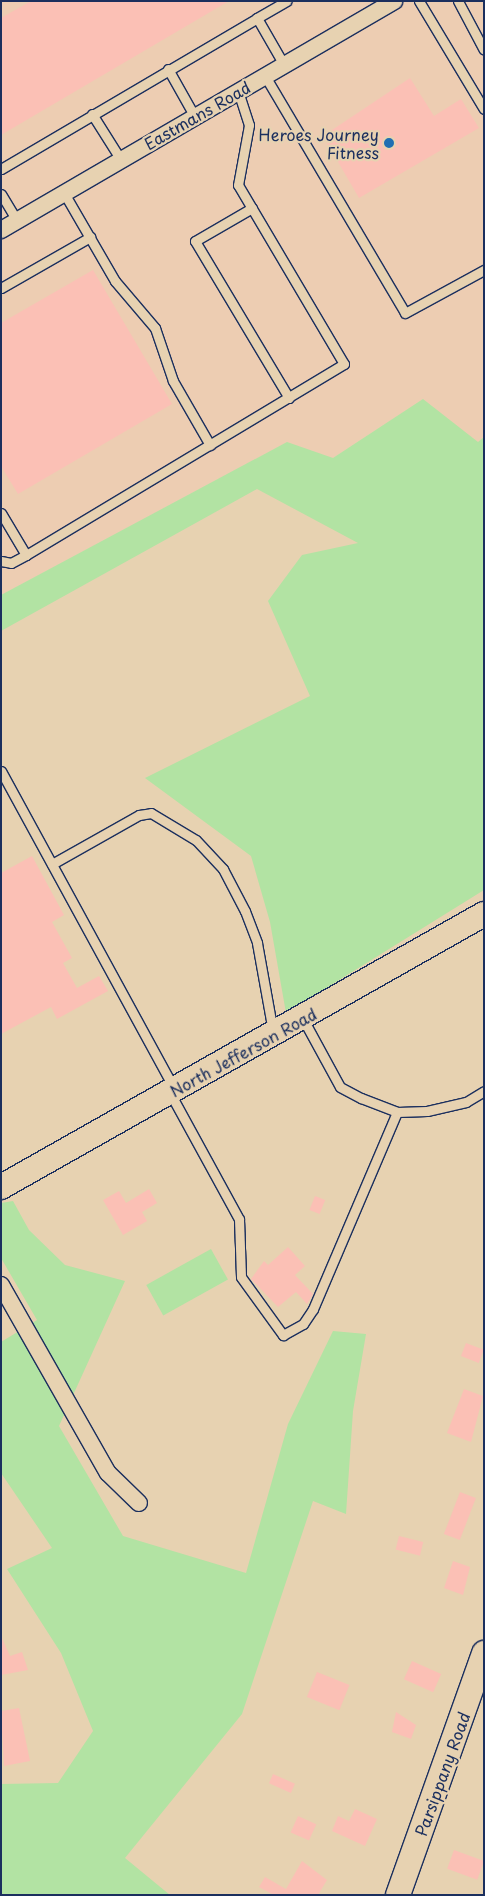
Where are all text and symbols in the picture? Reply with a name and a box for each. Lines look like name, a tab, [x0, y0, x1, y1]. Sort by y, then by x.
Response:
street label: Eastmans Road	[141, 77, 253, 153]
place label: Heroes Journey Fitness	[259, 124, 379, 162]
marker: Heroes Journey Fitness	[383, 137, 395, 149]
street label: North Jefferson Road	[166, 1003, 320, 1101]
street label: Parsippany Road	[411, 1709, 473, 1839]

